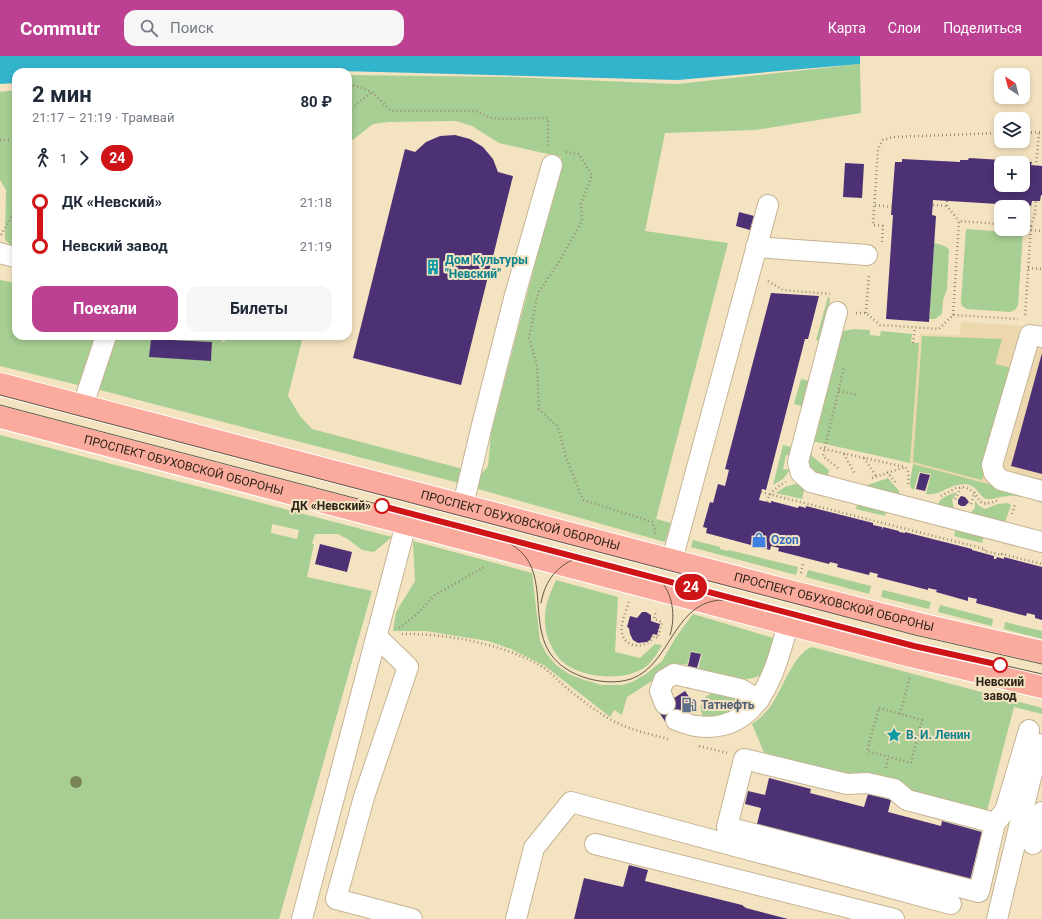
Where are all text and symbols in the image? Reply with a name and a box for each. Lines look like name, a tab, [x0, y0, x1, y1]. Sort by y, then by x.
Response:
search box	[124, 10, 404, 46]
text: Commutr	[20, 17, 100, 40]
icon: search	[138, 17, 160, 39]
text: Поиск	[170, 19, 214, 37]
text: Карта	[828, 20, 866, 36]
text: Слои	[888, 20, 921, 36]
text: Поделиться	[943, 20, 1022, 36]
north arrow	[994, 68, 1030, 104]
map controls	[994, 68, 1030, 236]
text: 2 мин	[32, 82, 92, 107]
text: 80 ₽	[300, 93, 332, 111]
text: 21:17 – 21:19 · Трамвай	[32, 110, 174, 125]
button: layers	[994, 112, 1030, 148]
icon: walk	[32, 147, 54, 169]
icon: forward	[73, 147, 95, 169]
text: 24	[109, 150, 125, 166]
text: 1	[60, 151, 67, 166]
button: +	[994, 156, 1030, 192]
text: ДК «Невский»	[62, 193, 162, 211]
text: 21:18	[300, 195, 332, 210]
button: −	[994, 200, 1030, 236]
text: Невский завод	[62, 237, 168, 255]
text: 21:19	[300, 239, 332, 254]
place label: Дом Культуры "Невский"	[445, 253, 528, 281]
building icon: Дом Культуры "Невский"	[424, 258, 442, 276]
button: Поехали	[32, 286, 178, 332]
button: Билеты	[186, 286, 332, 332]
street label: ПРОСПЕКТ ОБУХОВСКОЙ ОБОРОНЫ	[82, 432, 285, 498]
street label: ПРОСПЕКТ ОБУХОВСКОЙ ОБОРОНЫ	[419, 488, 622, 553]
marker: ДК «Невский»	[374, 498, 390, 514]
place label: ДК «Невский»	[291, 499, 371, 513]
shop icon: Ozon	[750, 531, 768, 549]
place label: Ozon	[771, 533, 799, 547]
street label: ПРОСПЕКТ ОБУХОВСКОЙ ОБОРОНЫ	[733, 570, 935, 634]
line badge: 24	[673, 574, 709, 600]
text: 24	[683, 579, 699, 595]
marker: Невский завод	[992, 657, 1008, 673]
place label: Невский завод	[976, 675, 1024, 703]
fuel station icon: Татнефть	[680, 696, 698, 714]
place label: Татнефть	[701, 698, 755, 712]
place icon: В. И. Ленин	[885, 726, 903, 744]
place label: В. И. Ленин	[906, 728, 971, 742]

